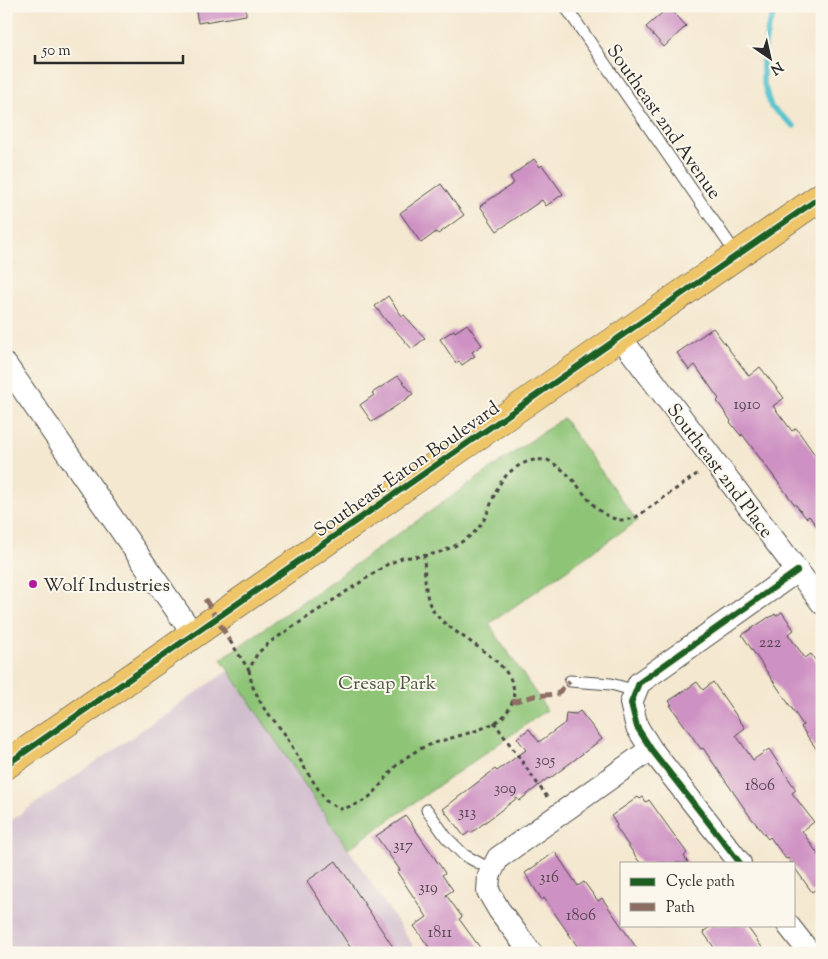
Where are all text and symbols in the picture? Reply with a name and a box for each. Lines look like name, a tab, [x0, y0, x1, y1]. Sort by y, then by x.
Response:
scale bar	[35, 32, 182, 64]
north arrow	[746, 32, 796, 82]
street label: Southeast 2nd Avenue	[599, 39, 727, 206]
text: 50 m	[41, 41, 71, 62]
text: N	[766, 56, 786, 79]
house number: 1910	[734, 394, 760, 417]
street label: Southeast Eaton Boulevard	[309, 395, 506, 545]
street label: Southeast 2nd Place	[659, 399, 779, 545]
place label: Wolf Industries	[43, 573, 170, 600]
marker: Wolf Industries	[27, 578, 39, 590]
house number: 222	[759, 632, 782, 655]
park label: Cresap Park	[338, 671, 437, 698]
house number: 305	[535, 750, 556, 773]
house number: 1806	[745, 775, 775, 798]
house number: 309	[494, 778, 517, 801]
house number: 313	[458, 802, 476, 825]
house number: 317	[393, 835, 413, 858]
legend	[620, 862, 796, 926]
house number: 316	[539, 867, 559, 890]
text: Cycle path	[666, 872, 735, 893]
house number: 319	[418, 877, 438, 900]
text: Path	[666, 898, 695, 919]
house number: 1806	[566, 905, 596, 928]
house number: 1811	[428, 922, 453, 945]

